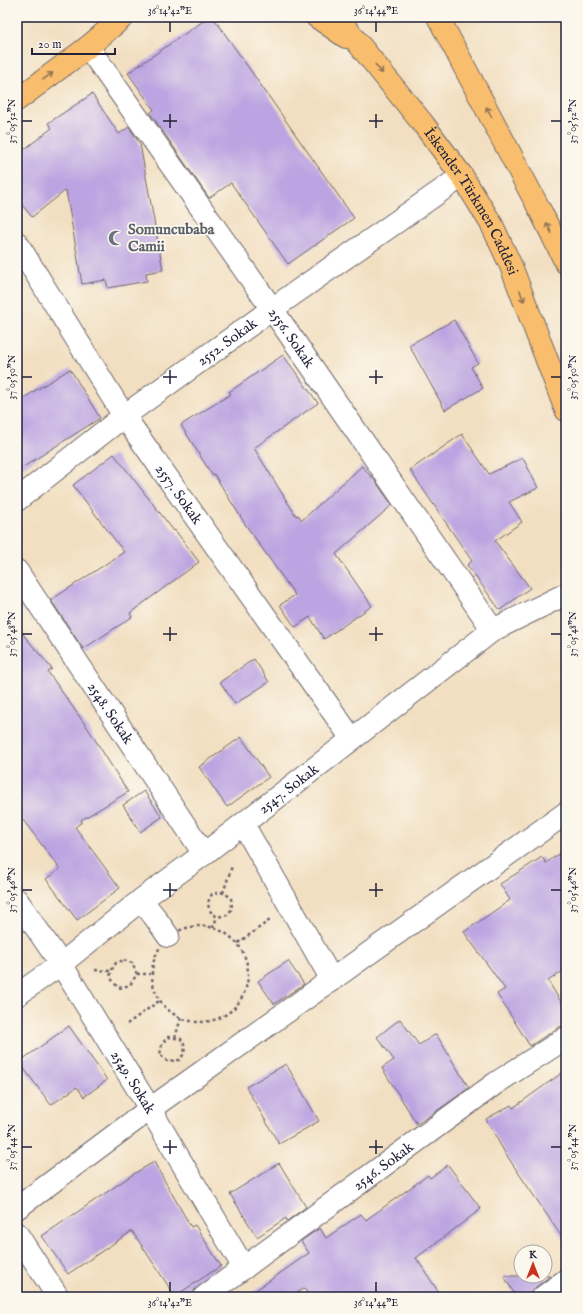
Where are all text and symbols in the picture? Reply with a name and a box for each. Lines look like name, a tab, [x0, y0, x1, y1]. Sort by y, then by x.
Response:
text: 36°14'42"E	[148, 5, 192, 18]
text: 36°14'44"E	[354, 5, 398, 18]
scale bar	[32, 30, 115, 56]
text: 20 m	[38, 37, 61, 52]
one-way arrow	[375, 63, 384, 74]
one-way arrow	[43, 72, 54, 81]
text: 37°05'52"N	[6, 98, 19, 143]
text: 37°05'52"N	[567, 98, 580, 143]
one-way arrow	[485, 107, 492, 119]
street label: İskender Türkmen Caddesi	[420, 124, 523, 277]
place label: Somuncubaba Camii	[128, 220, 215, 256]
one-way arrow	[545, 222, 552, 234]
mosque icon: Somuncubaba Camii	[107, 229, 125, 247]
one-way arrow	[519, 289, 527, 301]
street label: 2556. Sokak	[264, 304, 320, 372]
street label: 2552. Sokak	[193, 313, 261, 370]
text: 37°05'50"N	[6, 354, 19, 400]
text: 37°05'50"N	[567, 354, 580, 400]
street label: 2557. Sokak	[151, 460, 208, 529]
text: 37°05'48"N	[6, 611, 19, 657]
text: 37°05'48"N	[567, 611, 580, 657]
street label: 2548. Sokak	[83, 678, 139, 748]
street label: 2547. Sokak	[254, 759, 323, 818]
text: 37°05'46"N	[6, 867, 19, 913]
text: 37°05'46"N	[567, 867, 580, 913]
street label: 2549. Sokak	[107, 1047, 161, 1118]
text: 37°05'44"N	[6, 1124, 19, 1170]
text: 37°05'44"N	[567, 1124, 580, 1170]
street label: 2546. Sokak	[349, 1137, 418, 1194]
north arrow	[513, 1244, 553, 1284]
text: K	[529, 1248, 538, 1262]
text: 36°14'42"E	[148, 1297, 192, 1310]
text: 36°14'44"E	[354, 1297, 398, 1310]

